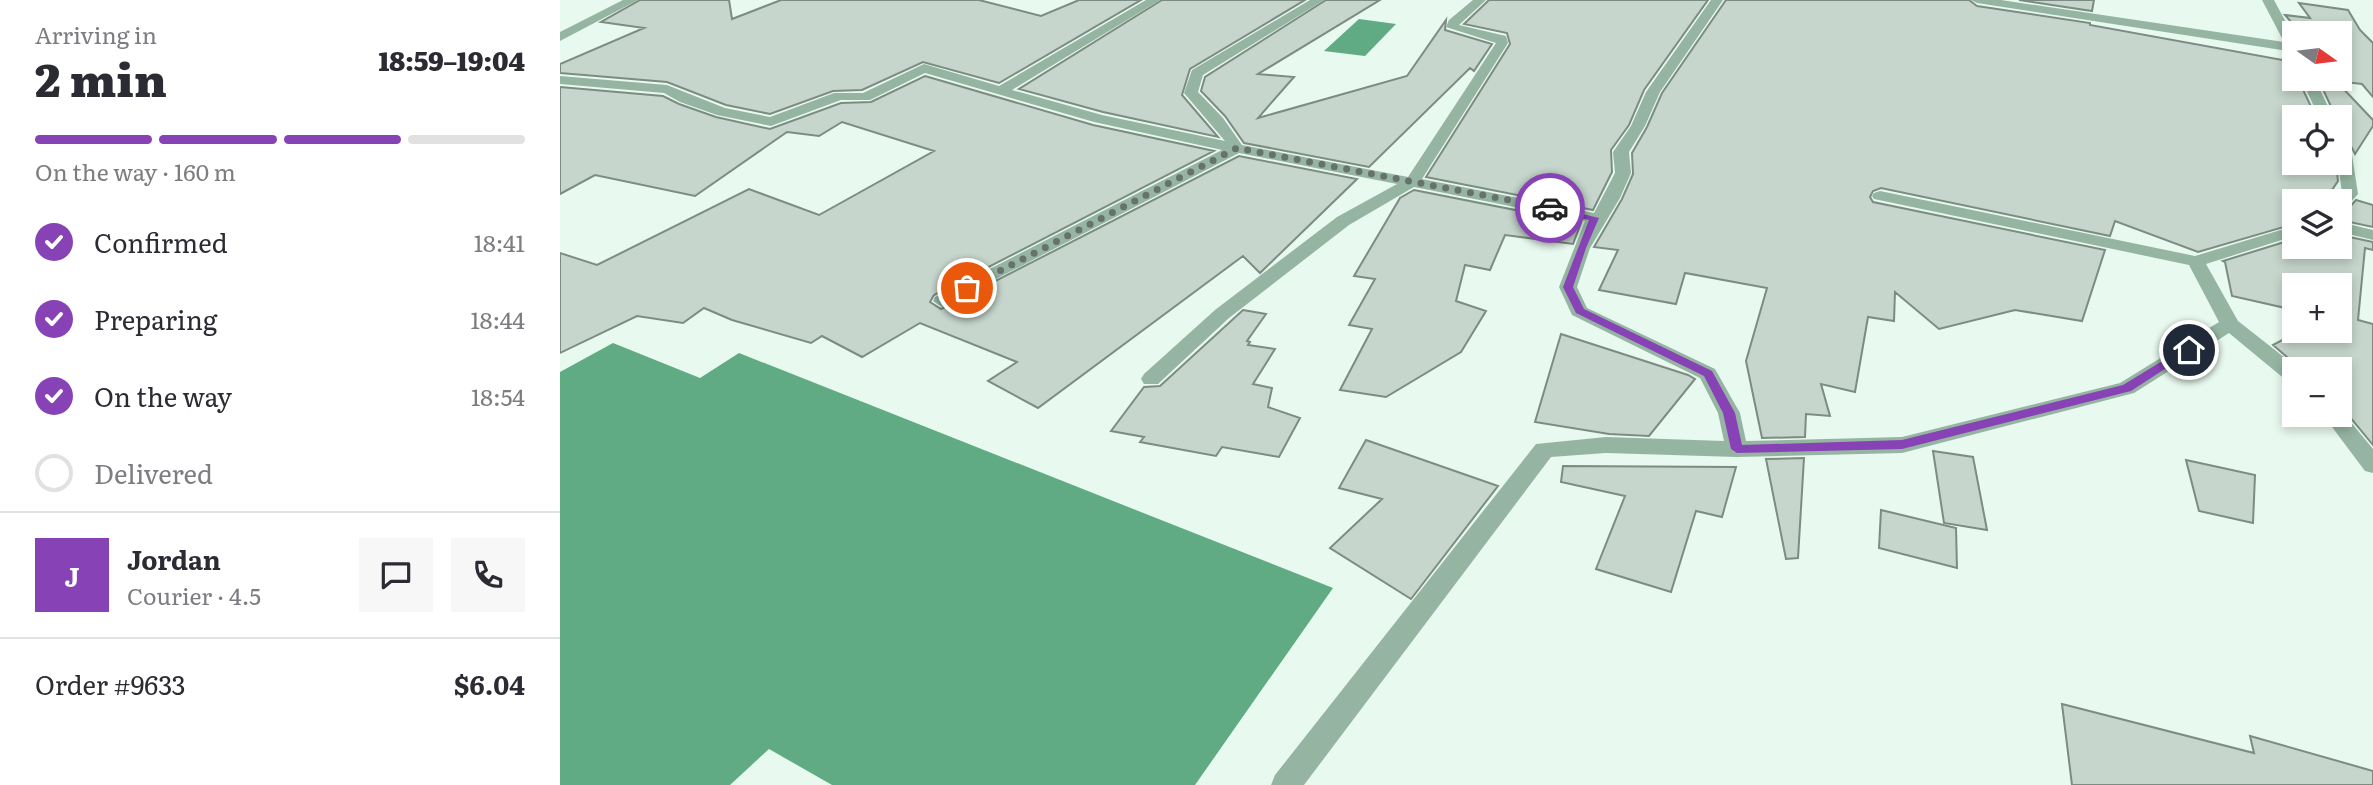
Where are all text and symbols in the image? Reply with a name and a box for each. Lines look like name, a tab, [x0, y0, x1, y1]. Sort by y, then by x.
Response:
text: Arriving in	[35, 17, 157, 51]
north arrow	[2282, 21, 2352, 91]
map controls	[2282, 21, 2352, 427]
text: 18:59–19:04	[378, 40, 525, 79]
text: 2 min	[35, 43, 167, 111]
button: locate	[2282, 105, 2352, 175]
text: On the way · 160 m	[35, 154, 236, 188]
courier	[1515, 173, 1585, 243]
icon: car	[1531, 189, 1569, 227]
button: layers	[2282, 189, 2352, 259]
text: Confirmed	[94, 222, 228, 261]
icon: check	[35, 223, 73, 261]
text: 18:41	[474, 225, 525, 259]
pin	[937, 258, 997, 318]
icon: bag	[948, 269, 986, 307]
button: +	[2282, 273, 2352, 343]
text: Preparing	[94, 299, 217, 338]
icon: check	[35, 300, 73, 338]
text: 18:44	[470, 302, 525, 336]
pin	[2159, 320, 2219, 380]
icon: home	[2170, 331, 2208, 369]
button: −	[2282, 357, 2352, 427]
text: On the way	[94, 376, 232, 415]
icon: check	[35, 377, 73, 415]
text: 18:54	[471, 379, 525, 413]
text: Delivered	[94, 453, 213, 492]
button: chat	[359, 538, 433, 612]
button: phone	[451, 538, 525, 612]
text: Jordan	[127, 539, 221, 578]
text: J	[65, 556, 79, 595]
text: Courier · 4.5	[127, 578, 261, 612]
text: Order #9633	[35, 664, 186, 703]
text: $6.04	[454, 664, 525, 703]

